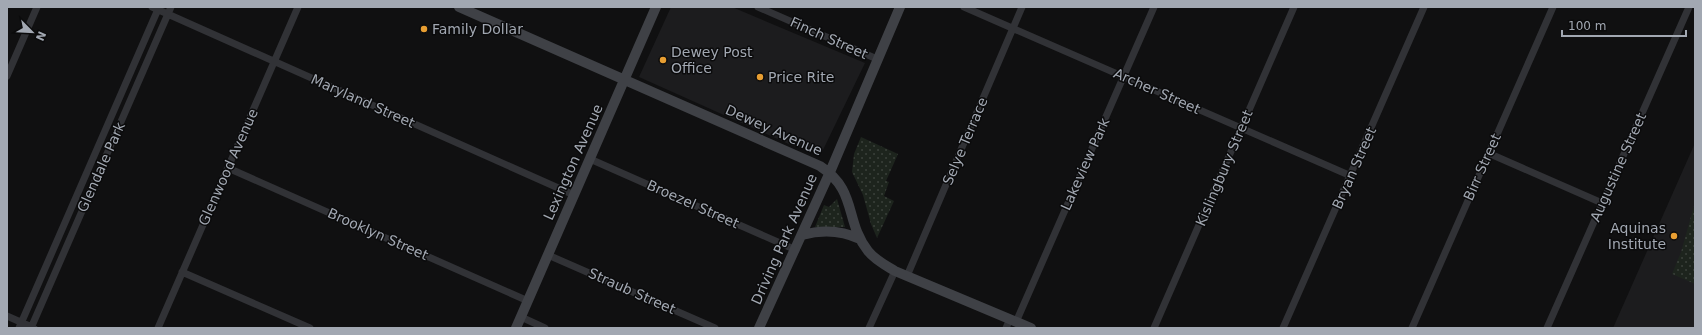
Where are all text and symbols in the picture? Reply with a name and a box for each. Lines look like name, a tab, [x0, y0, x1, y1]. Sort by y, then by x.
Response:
north arrow	[12, 12, 52, 52]
scale bar	[1562, 12, 1686, 38]
street label: Finch Street	[788, 14, 871, 62]
text: 100 m	[1568, 19, 1606, 33]
place label: Family Dollar	[432, 21, 523, 37]
marker: Family Dollar	[419, 24, 429, 34]
text: N	[33, 29, 48, 43]
place label: Dewey Post Office	[671, 44, 753, 76]
marker: Dewey Post Office	[658, 55, 668, 65]
street label: Archer Street	[1111, 65, 1203, 117]
place label: Price Rite	[768, 69, 834, 85]
street label: Maryland Street	[309, 71, 418, 131]
marker: Price Rite	[755, 72, 765, 82]
street label: Selye Terrace	[939, 95, 991, 187]
street label: Dewey Avenue	[723, 101, 825, 159]
street label: Lexington Avenue	[540, 102, 606, 222]
street label: Glenwood Avenue	[195, 106, 261, 228]
street label: Kislingbury Street	[1192, 107, 1256, 229]
street label: Augustine Street	[1587, 110, 1649, 224]
street label: Lakeview Park	[1057, 114, 1113, 213]
street label: Glendale Park	[74, 119, 128, 215]
street label: Bryan Street	[1329, 124, 1379, 211]
street label: Birr Street	[1460, 131, 1504, 203]
street label: Driving Park Avenue	[748, 171, 820, 307]
street label: Broezel Street	[644, 177, 742, 232]
street label: Brooklyn Street	[325, 205, 431, 264]
place label: Aquinas Institute	[1608, 220, 1666, 252]
marker: Aquinas Institute	[1669, 231, 1679, 241]
street label: Straub Street	[586, 265, 678, 318]

